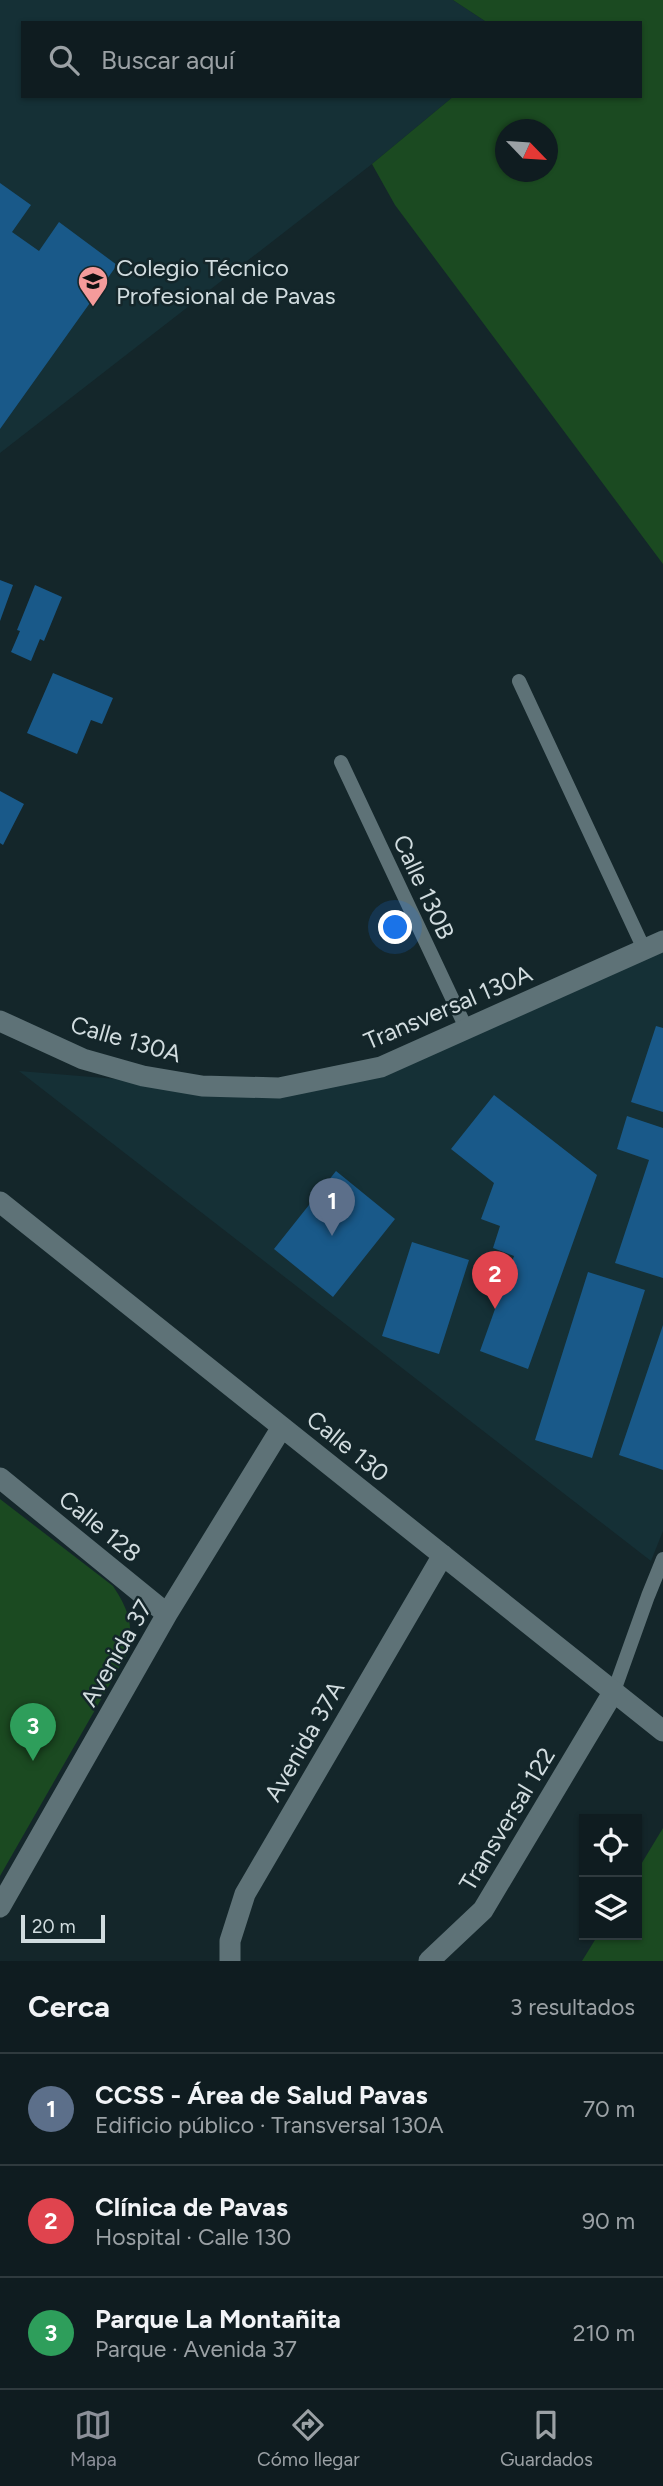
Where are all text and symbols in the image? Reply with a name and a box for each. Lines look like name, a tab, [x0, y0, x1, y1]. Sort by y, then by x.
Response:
search box	[21, 21, 642, 98]
icon: search	[45, 41, 83, 79]
text: Buscar aquí	[101, 44, 235, 76]
north arrow	[495, 119, 558, 182]
place label: Colegio Técnico Profesional de Pavas	[116, 253, 336, 310]
school or university icon: Colegio Técnico Profesional de Pavas	[76, 264, 110, 308]
street label: Calle 130B	[387, 830, 461, 944]
your location	[378, 910, 412, 944]
street label: Transversal 130A	[360, 958, 537, 1055]
street label: Calle 130A	[67, 1009, 185, 1069]
pin: 1	[309, 1178, 355, 1236]
pin: 2	[472, 1251, 518, 1309]
street label: Calle 130	[301, 1404, 395, 1488]
street label: Calle 128	[53, 1484, 147, 1568]
street label: Avenida 37	[74, 1594, 158, 1712]
street label: Avenida 37A	[258, 1675, 351, 1807]
pin: 3	[10, 1703, 56, 1761]
street label: Transversal 122	[453, 1742, 561, 1896]
map controls	[579, 1814, 642, 1940]
button: locate	[579, 1814, 642, 1877]
button: layers	[579, 1877, 642, 1940]
scale bar	[21, 1912, 105, 1944]
text: 20 m	[32, 1915, 76, 1938]
text: Cerca	[28, 1988, 110, 2025]
text: 3 resultados	[510, 1993, 635, 2021]
text: CCSS - Área de Salud Pavas	[95, 2079, 428, 2111]
text: 1	[46, 2095, 56, 2123]
text: 70 m	[583, 2095, 635, 2123]
text: Edificio público · Transversal 130A	[95, 2111, 444, 2139]
text: Clínica de Pavas	[95, 2191, 288, 2223]
text: 2	[44, 2207, 58, 2235]
text: 90 m	[582, 2207, 635, 2235]
text: Hospital · Calle 130	[95, 2223, 291, 2251]
text: Parque La Montañita	[95, 2303, 341, 2335]
text: 3	[45, 2319, 57, 2347]
text: 210 m	[573, 2319, 635, 2347]
text: Parque · Avenida 37	[95, 2335, 297, 2363]
tab: Mapa	[70, 2406, 117, 2471]
tab: Cómo llegar	[257, 2406, 360, 2471]
tab: Guardados	[500, 2406, 593, 2471]

